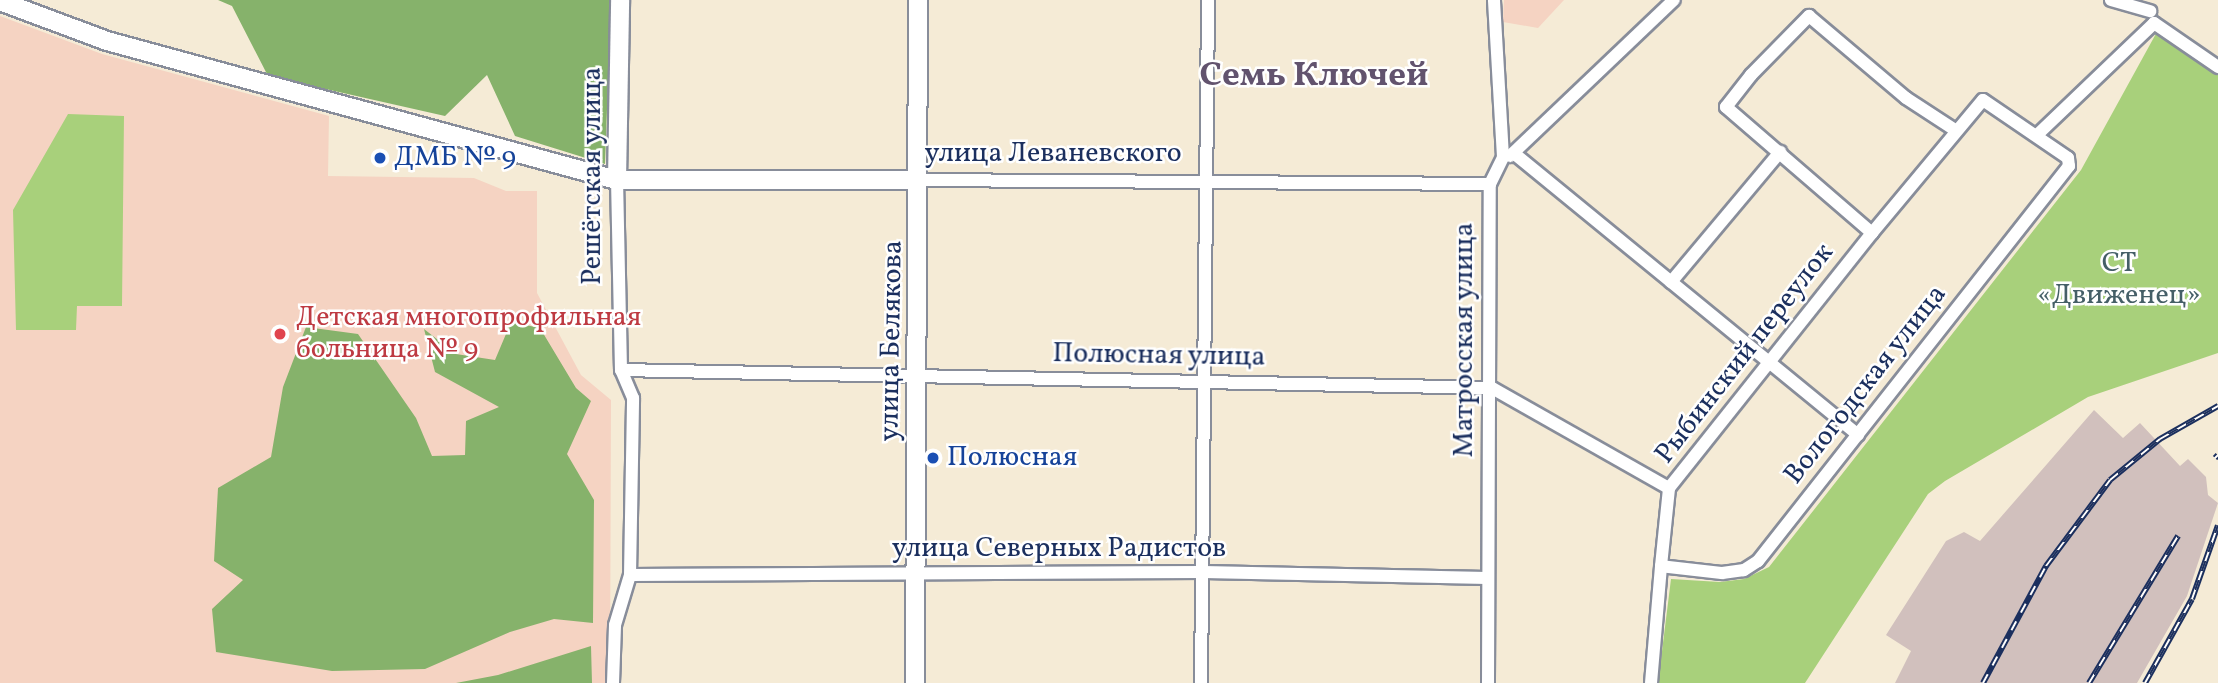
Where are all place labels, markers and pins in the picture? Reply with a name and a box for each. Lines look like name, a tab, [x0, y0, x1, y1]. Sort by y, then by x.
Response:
place label: ДМБ № 9	[394, 141, 516, 175]
marker: ДМБ № 9	[372, 150, 388, 166]
place label: Детская многопрофильная больница № 9	[296, 301, 641, 367]
marker: Детская многопрофильная больница № 9	[270, 324, 290, 344]
place label: Полюсная	[947, 441, 1077, 475]
marker: Полюсная	[925, 450, 941, 466]

